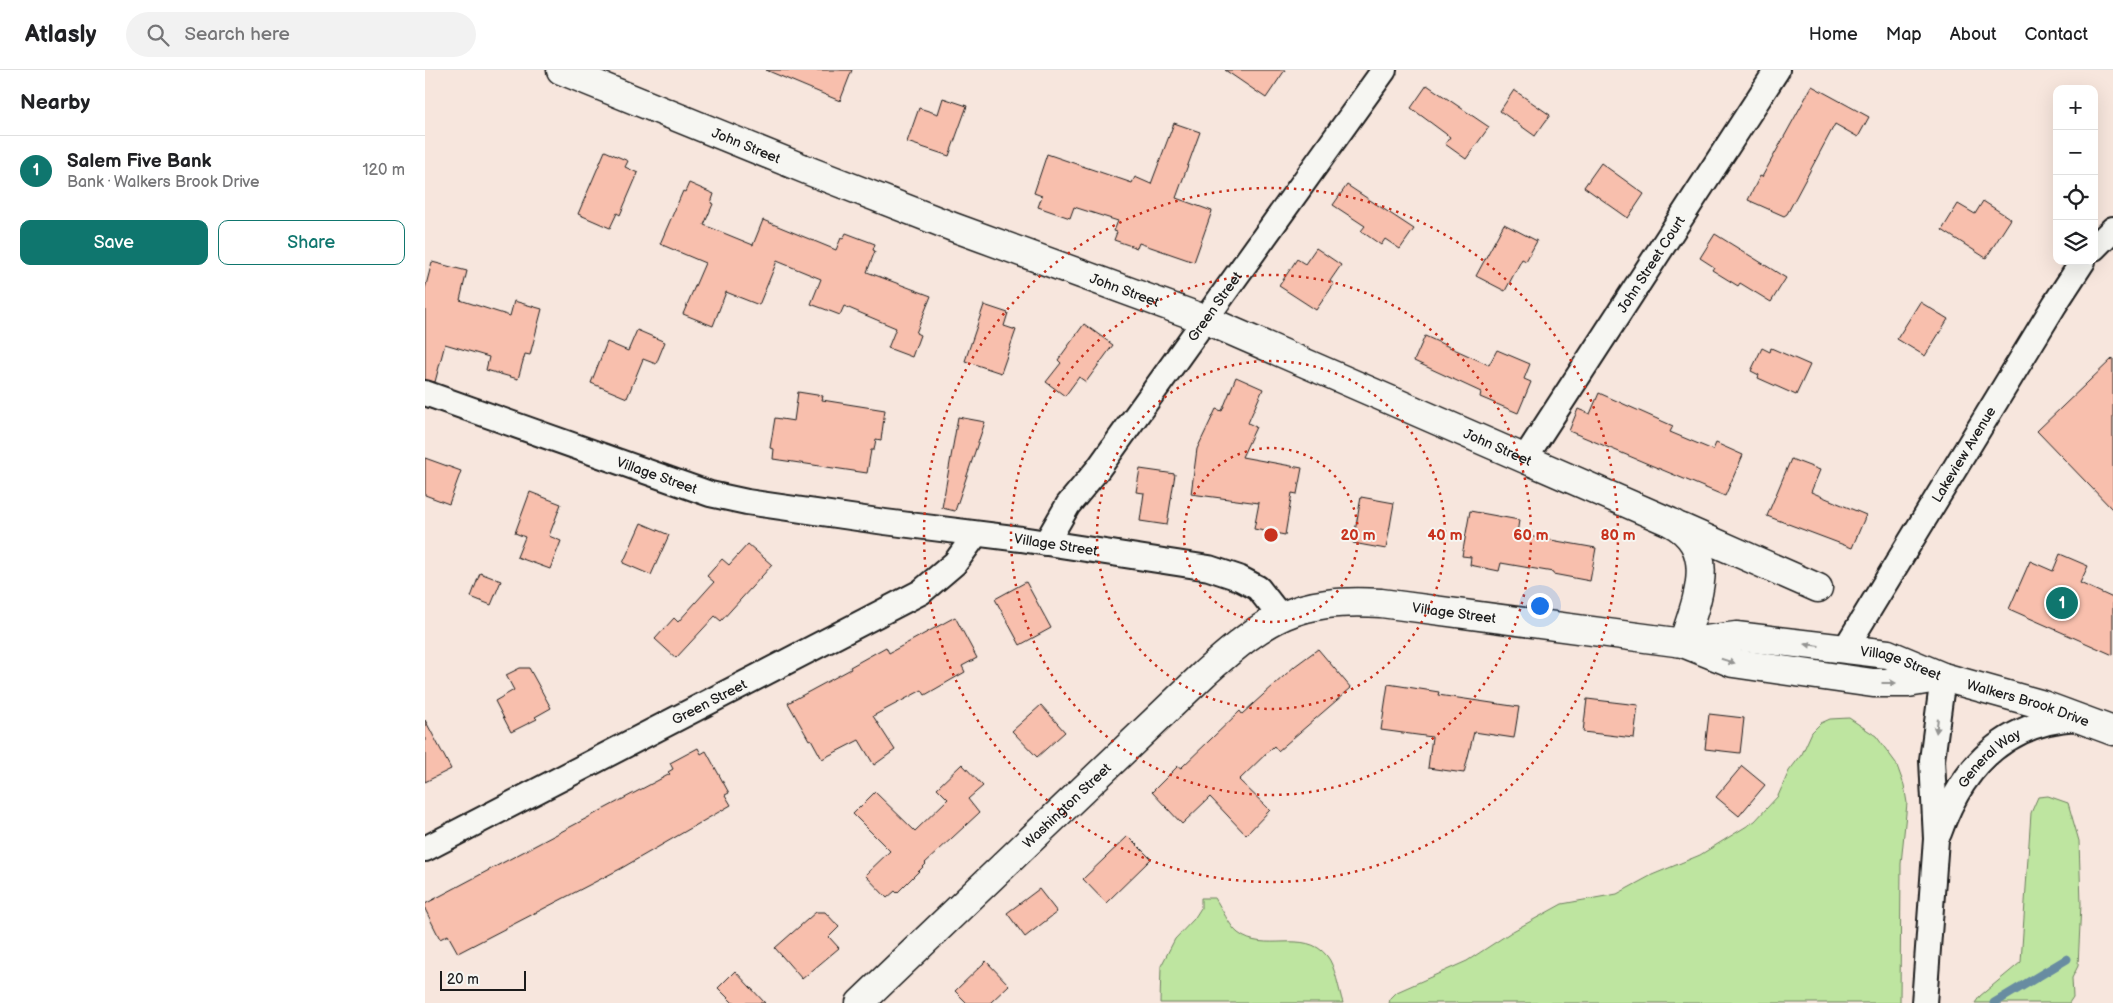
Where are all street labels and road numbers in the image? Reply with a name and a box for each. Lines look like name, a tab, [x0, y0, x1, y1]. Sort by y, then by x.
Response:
street label: John Street	[709, 124, 784, 167]
street label: John Street Court	[1613, 212, 1689, 316]
street label: Green Street	[1184, 267, 1246, 344]
street label: John Street	[1088, 269, 1162, 311]
street label: Lakeview Avenue	[1928, 403, 1999, 505]
street label: John Street	[1461, 425, 1535, 470]
street label: Village Street	[614, 453, 700, 498]
street label: Village Street	[1013, 530, 1100, 559]
street label: Village Street	[1411, 599, 1498, 627]
street label: Village Street	[1859, 642, 1944, 684]
street label: Green Street	[669, 675, 750, 728]
street label: Walkers Brook Drive	[1965, 676, 2092, 730]
street label: General Way	[1954, 724, 2024, 791]
street label: Washington Street	[1019, 759, 1115, 851]

